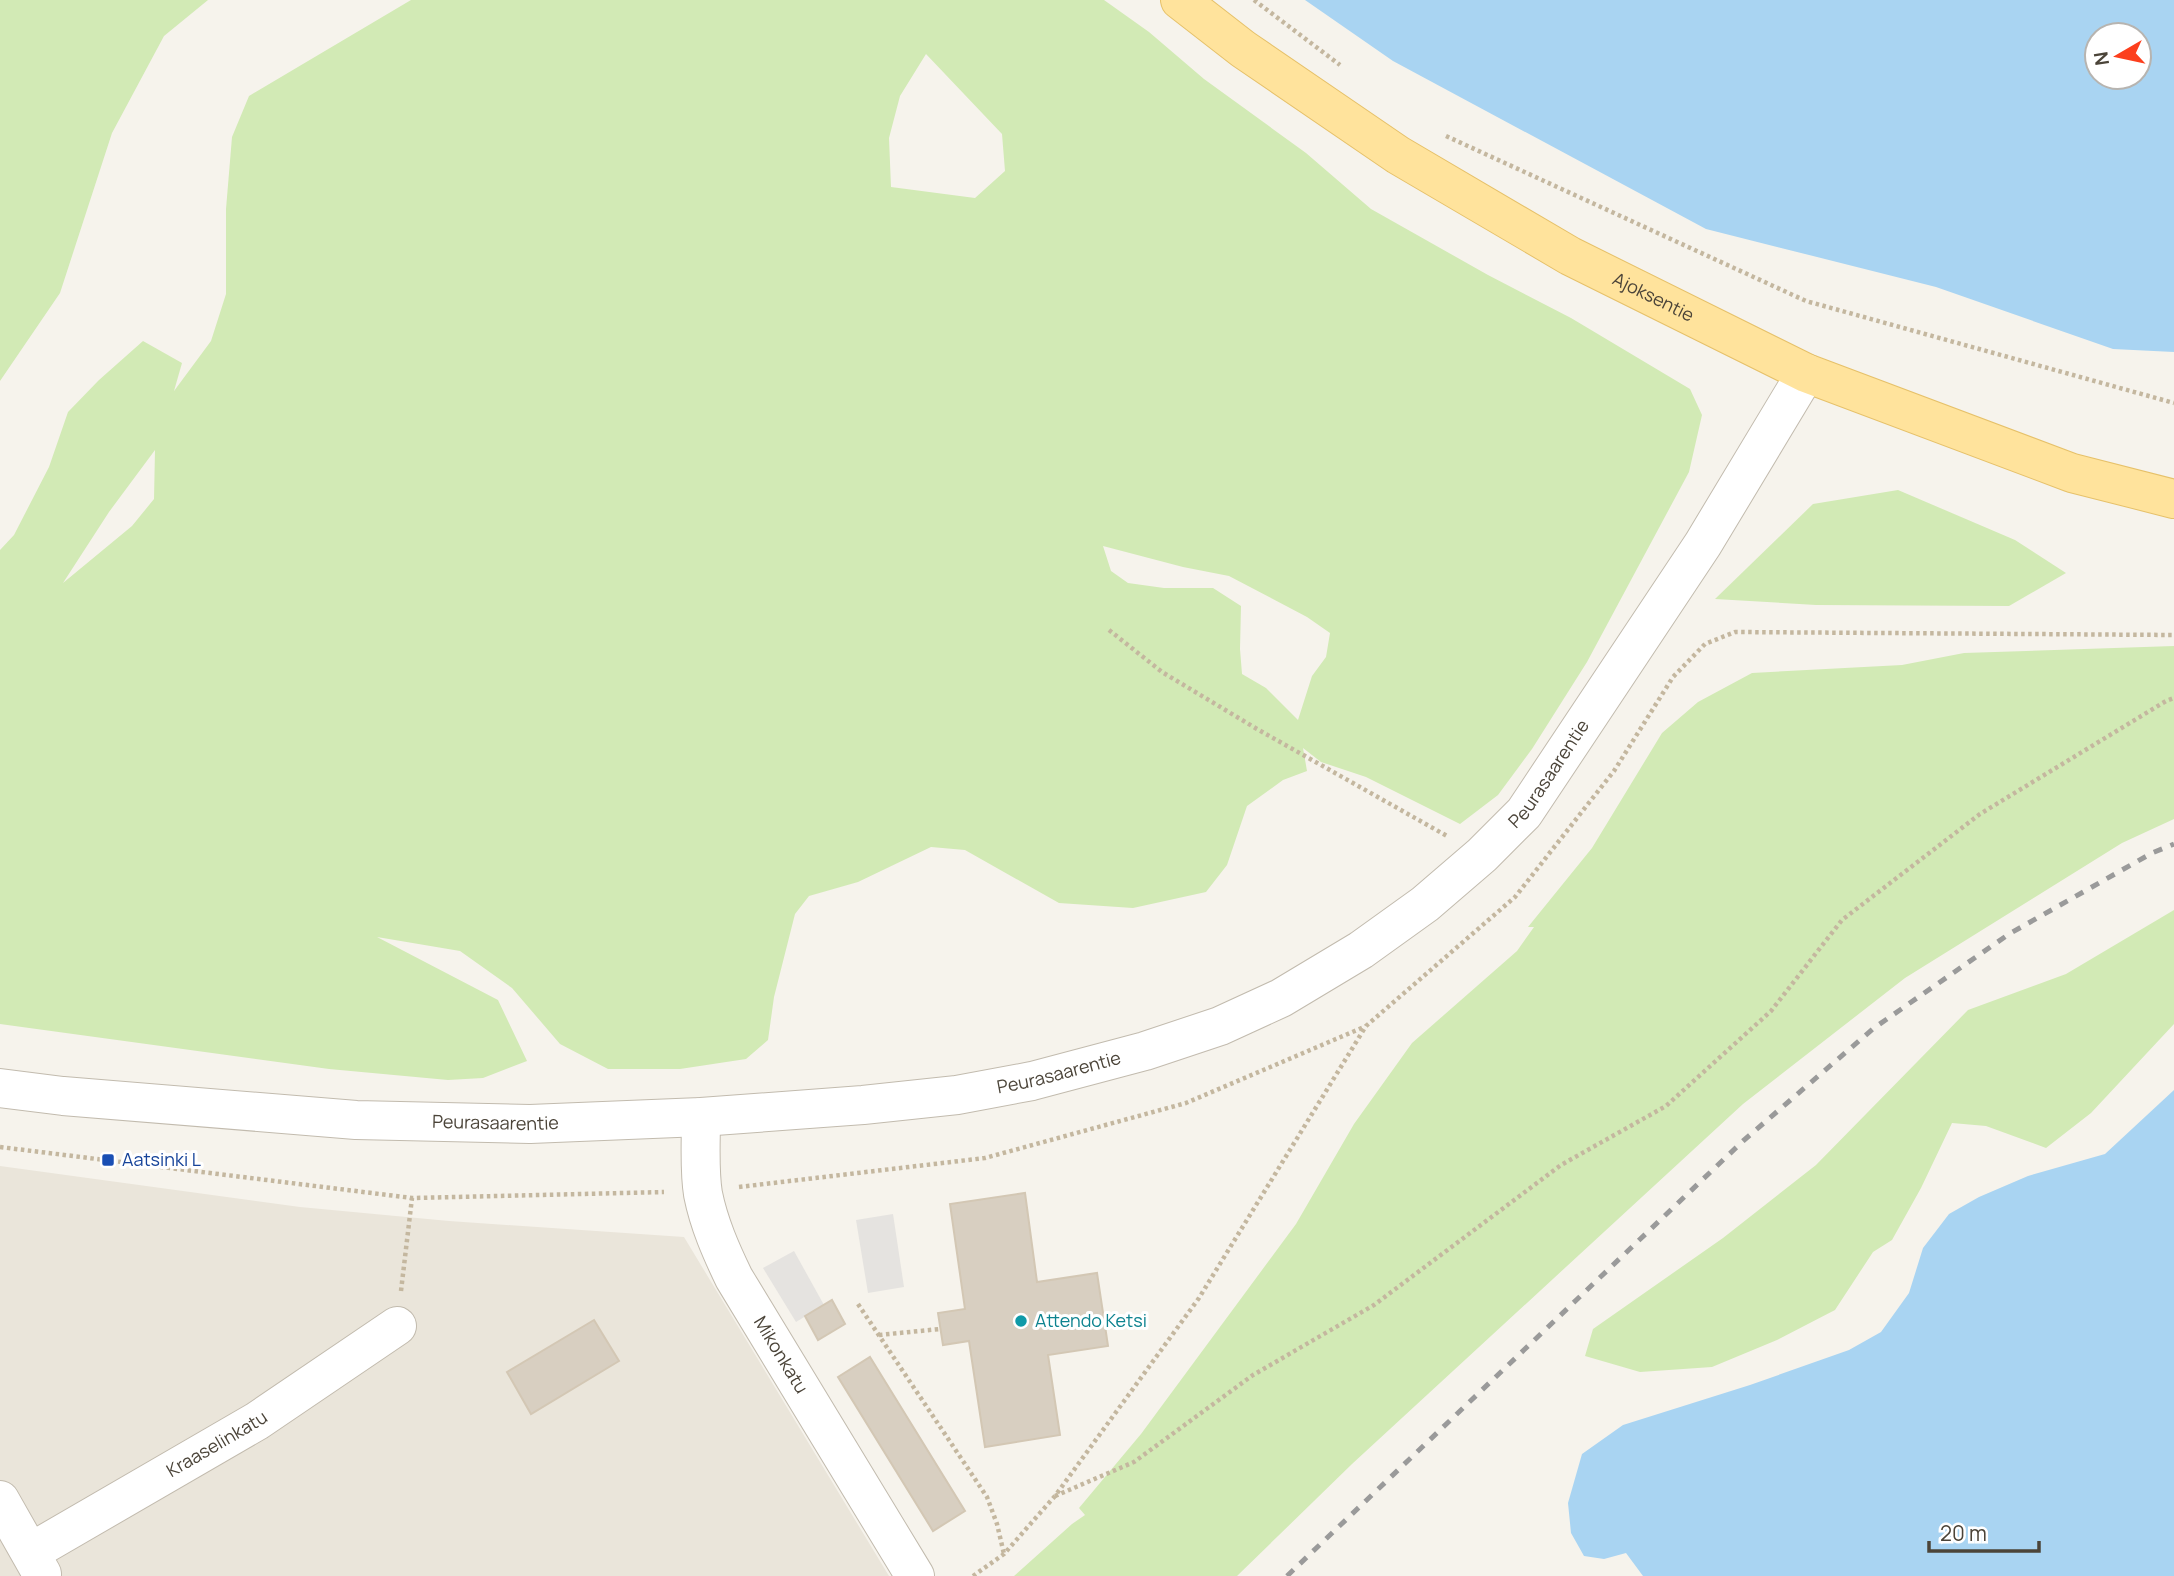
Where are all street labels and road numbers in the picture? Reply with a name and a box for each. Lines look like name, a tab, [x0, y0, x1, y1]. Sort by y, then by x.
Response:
street label: Ajoksentie	[1609, 266, 1698, 327]
street label: Peurasaarentie	[1503, 714, 1594, 833]
street label: Peurasaarentie	[995, 1045, 1123, 1098]
street label: Peurasaarentie	[432, 1109, 559, 1135]
street label: Mikonkatu	[749, 1311, 814, 1398]
street label: Kraaselinkatu	[162, 1405, 272, 1482]

